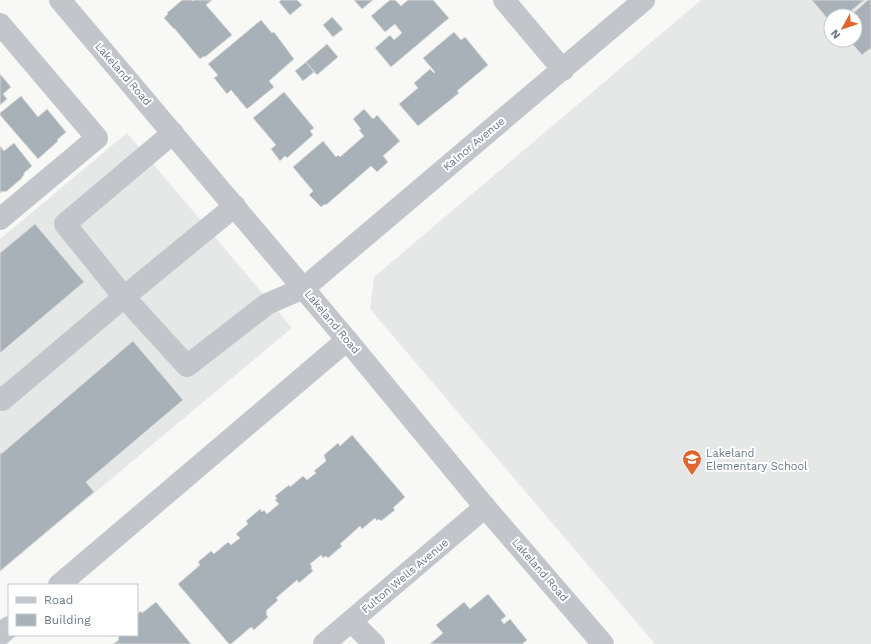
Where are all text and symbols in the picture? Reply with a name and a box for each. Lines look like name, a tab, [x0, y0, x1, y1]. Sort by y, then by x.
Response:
north arrow	[823, 8, 863, 48]
text: N	[828, 27, 843, 41]
street label: Lakeland Road	[92, 40, 154, 108]
street label: Kalnor Avenue	[441, 114, 507, 174]
street label: Lakeland Road	[302, 288, 362, 356]
place label: Lakeland Elementary School	[706, 447, 808, 473]
school or university icon: Lakeland Elementary School	[681, 448, 703, 476]
street label: Fulton Wells Avenue	[359, 536, 451, 616]
street label: Lakeland Road	[509, 536, 571, 604]
legend	[8, 584, 138, 636]
text: Road	[44, 593, 73, 607]
text: Building	[44, 613, 91, 627]

